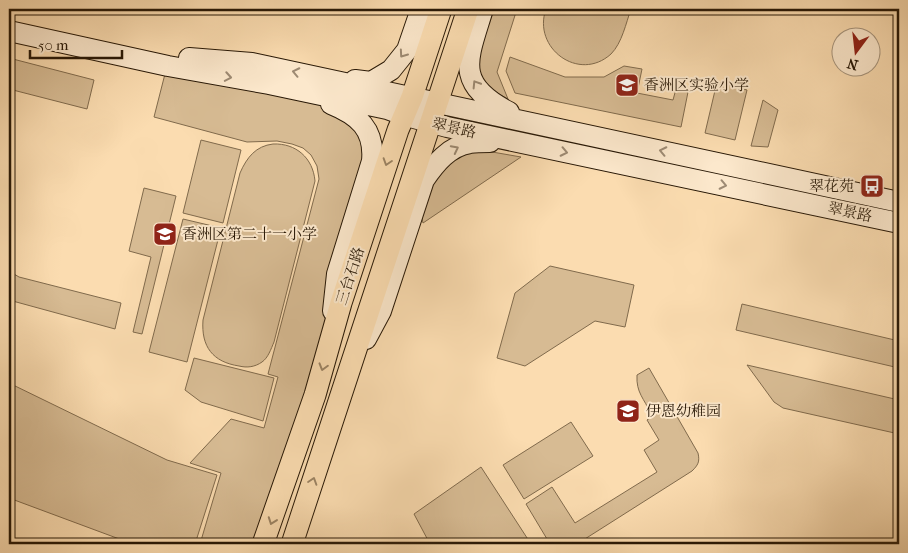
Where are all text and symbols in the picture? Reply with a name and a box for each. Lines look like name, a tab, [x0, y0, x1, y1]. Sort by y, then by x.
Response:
scale bar	[30, 28, 122, 60]
north arrow	[830, 28, 880, 78]
text: 50 m	[38, 36, 69, 54]
one-way arrow	[400, 48, 409, 58]
text: N	[845, 54, 860, 74]
one-way arrow	[291, 67, 300, 78]
one-way arrow	[223, 71, 232, 81]
school or university icon: 香洲区实验小学	[614, 72, 640, 98]
place label: 香洲区实验小学	[644, 76, 749, 94]
one-way arrow	[472, 81, 482, 90]
street label: 翠景路	[430, 114, 478, 142]
one-way arrow	[450, 145, 459, 155]
one-way arrow	[560, 146, 569, 157]
one-way arrow	[658, 146, 667, 157]
one-way arrow	[383, 157, 393, 165]
bus stop icon: 翠花苑	[859, 173, 885, 199]
place label: 翠花苑	[809, 177, 854, 195]
one-way arrow	[719, 179, 728, 190]
street label: 翠景路	[826, 199, 874, 225]
school or university icon: 香洲区第二十一小学	[152, 221, 178, 247]
place label: 香洲区第二十一小学	[182, 225, 317, 243]
street label: 三台石路	[332, 245, 368, 307]
one-way arrow	[318, 363, 329, 371]
school or university icon: 伊恩幼稚园	[615, 398, 641, 424]
place label: 伊恩幼稚园	[646, 402, 721, 420]
one-way arrow	[307, 478, 317, 486]
one-way arrow	[267, 516, 277, 525]

